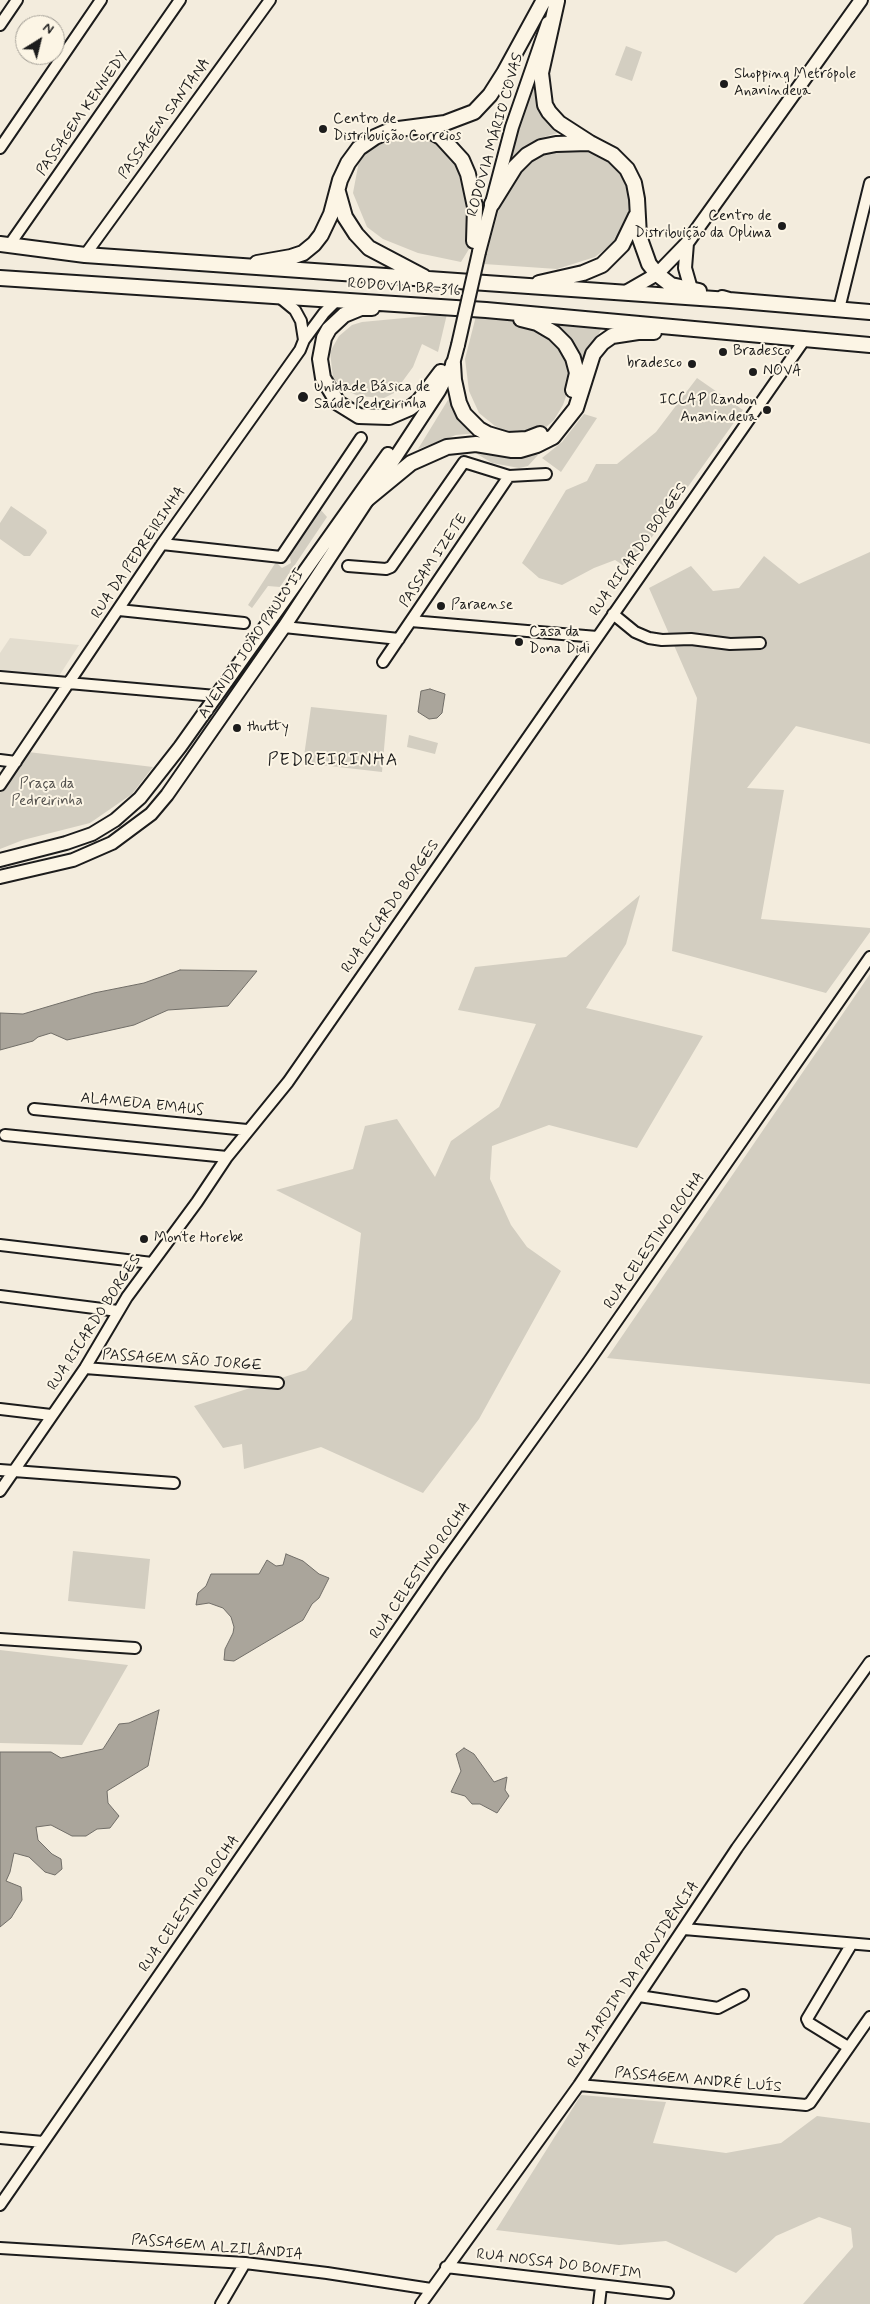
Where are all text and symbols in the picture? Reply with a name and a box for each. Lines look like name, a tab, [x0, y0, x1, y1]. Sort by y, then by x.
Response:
north arrow	[15, 15, 65, 65]
text: N	[39, 19, 57, 39]
street label: PASSAGEM KENNEDY	[33, 48, 133, 180]
street label: RODOVIA MÁRIO COVAS	[464, 51, 528, 219]
street label: PASSAGEM SANTANA	[115, 55, 215, 183]
place label: Shopping Metrópole Ananindeua	[734, 66, 856, 101]
marker: Shopping Metrópole Ananindeua	[718, 78, 730, 90]
place label: Centro de Distribuição Correios	[333, 111, 461, 146]
marker: Centro de Distribuição Correios	[317, 123, 329, 135]
place label: Centro de Distribuição da Oplima	[634, 208, 772, 243]
marker: Centro de Distribuição da Oplima	[776, 220, 788, 232]
street label: RODOVIA BR-316	[347, 275, 461, 301]
place label: Bradesco	[733, 343, 790, 361]
marker: Bradesco	[717, 346, 729, 358]
place label: bradesco	[627, 355, 682, 373]
marker: bradesco	[686, 358, 698, 370]
place label: NOVA	[763, 363, 801, 381]
marker: NOVA	[747, 366, 759, 378]
place label: Unidade Básica de Saúde Pedreirinha	[314, 379, 430, 414]
marker: Unidade Básica de Saúde Pedreirinha	[296, 390, 310, 404]
place label: ICCAP Randon Ananindeua	[660, 392, 757, 427]
marker: ICCAP Randon Ananindeua	[761, 404, 773, 416]
street label: RUA RICARDO BORGES	[586, 480, 692, 620]
street label: RUA DA PEDREIRINHA	[88, 484, 190, 622]
street label: PASSAM IZETE	[396, 511, 472, 611]
street label: AVENIDA JOÃO PAULO II	[195, 566, 309, 722]
place label: Paraense	[451, 597, 513, 615]
marker: Paraense	[435, 600, 447, 612]
place label: Casa da Dona Didi	[529, 624, 590, 659]
marker: Casa da Dona Didi	[513, 636, 525, 648]
place label: thutty	[247, 719, 289, 737]
marker: thutty	[231, 722, 243, 734]
district label: PEDREIRINHA	[266, 750, 400, 772]
park label: Praça da Pedreirinha	[11, 776, 83, 811]
street label: RUA RICARDO BORGES	[338, 837, 444, 977]
street label: ALAMEDA EMAUS	[80, 1090, 204, 1120]
street label: RUA CELESTINO ROCHA	[601, 1169, 709, 1313]
place label: Monte Horebe	[154, 1230, 243, 1248]
marker: Monte Horebe	[138, 1233, 150, 1245]
street label: RUA RICARDO BORGES	[44, 1252, 146, 1394]
street label: PASSAGEM SÃO JORGE	[102, 1346, 262, 1376]
street label: RUA CELESTINO ROCHA	[367, 1499, 475, 1643]
street label: RUA CELESTINO ROCHA	[136, 1832, 244, 1976]
street label: RUA JARDIM DA PROVIDÊNCIA	[565, 1878, 703, 2072]
street label: PASSAGEM ANDRÉ LUÍS	[614, 2065, 782, 2097]
street label: PASSAGEM ALZILÂNDIA	[130, 2232, 304, 2264]
street label: RUA NOSSA DO BONFIM	[475, 2246, 643, 2284]

